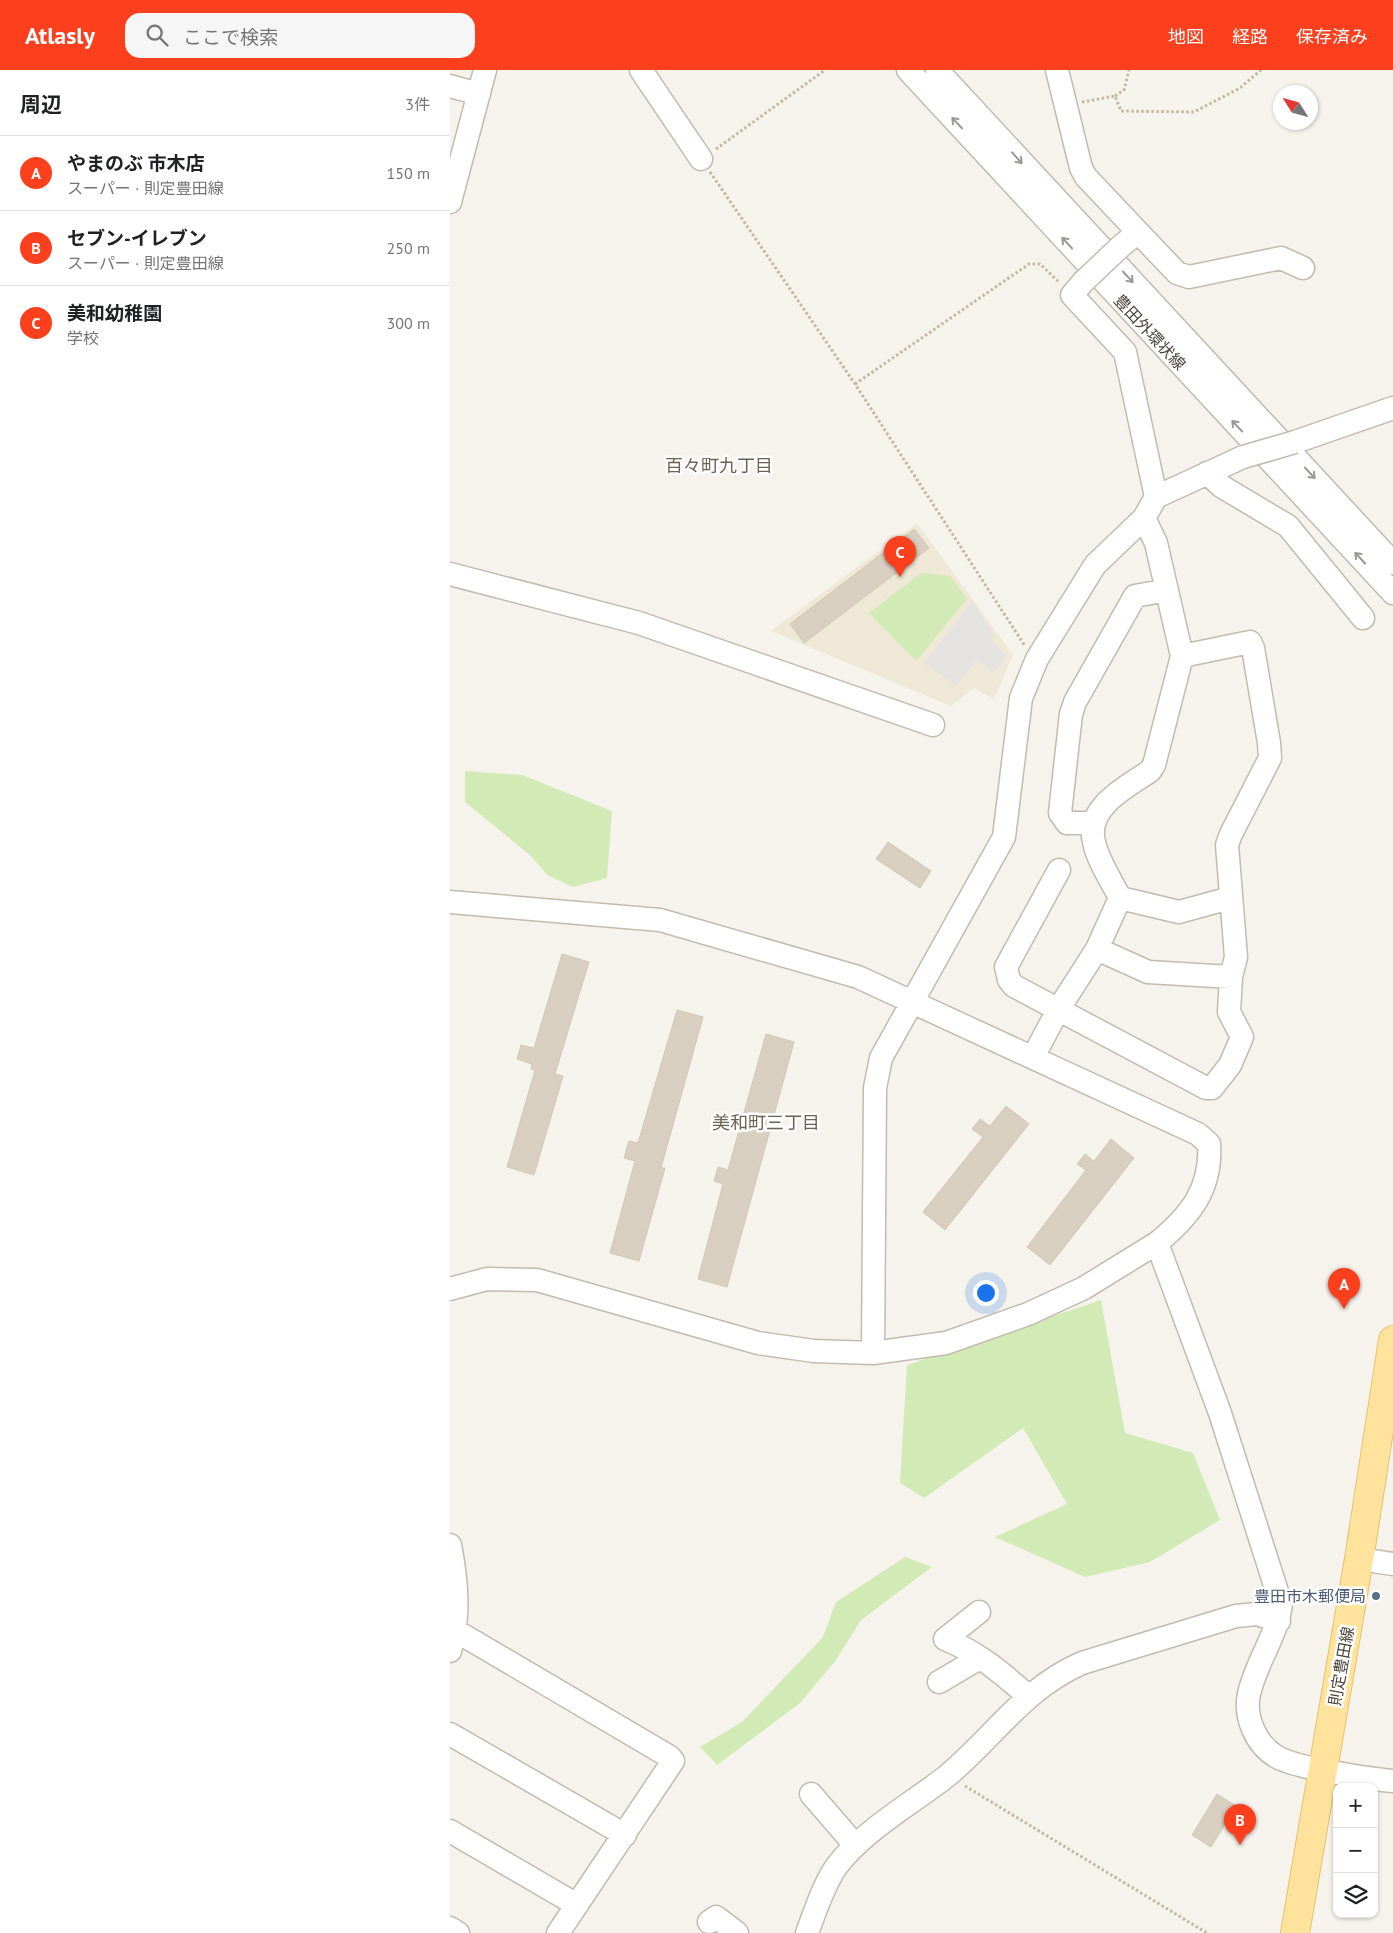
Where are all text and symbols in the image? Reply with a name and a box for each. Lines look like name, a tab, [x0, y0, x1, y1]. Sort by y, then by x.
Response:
search box	[125, 13, 475, 58]
text: Atlasly	[25, 20, 95, 51]
icon: search	[143, 21, 171, 49]
text: ここで検索	[183, 25, 278, 49]
text: 地図	[1168, 25, 1204, 48]
text: 経路	[1232, 25, 1268, 48]
text: 保存済み	[1296, 25, 1368, 48]
north arrow	[1273, 85, 1318, 130]
text: 周辺	[20, 91, 62, 118]
text: 3件	[405, 94, 430, 114]
one-way arrow	[951, 117, 963, 130]
text: やまのぶ 市木店	[67, 151, 205, 175]
one-way arrow	[1012, 151, 1023, 164]
text: A	[31, 163, 41, 183]
text: 150 m	[387, 163, 430, 183]
text: スーパー · 則定豊田線	[67, 178, 224, 198]
text: セブン-イレブン	[67, 226, 207, 250]
one-way arrow	[1061, 236, 1073, 249]
text: B	[31, 238, 41, 258]
text: 250 m	[387, 238, 430, 258]
text: スーパー · 則定豊田線	[67, 253, 224, 273]
one-way arrow	[1122, 270, 1134, 283]
street label: 豊田外環状線	[1110, 290, 1190, 374]
text: 美和幼稚園	[67, 301, 162, 325]
text: C	[32, 313, 40, 333]
text: 300 m	[387, 313, 430, 333]
text: 学校	[67, 328, 99, 348]
one-way arrow	[1231, 420, 1242, 433]
district label: 百々町九丁目	[665, 454, 773, 477]
one-way arrow	[1304, 466, 1316, 479]
pin: C	[884, 536, 916, 577]
one-way arrow	[1354, 551, 1366, 564]
district label: 美和町三丁目	[712, 1111, 820, 1134]
pin: A	[1328, 1268, 1360, 1309]
your location	[973, 1280, 999, 1306]
place label: 豊田市木郵便局	[1254, 1586, 1366, 1606]
marker: 豊田市木郵便局	[1370, 1590, 1382, 1602]
street label: 則定豊田線	[1324, 1625, 1358, 1707]
map controls	[1333, 1783, 1378, 1918]
button: +	[1333, 1783, 1378, 1828]
pin: B	[1224, 1804, 1256, 1845]
button: −	[1333, 1828, 1378, 1873]
button: layers	[1333, 1873, 1378, 1918]

